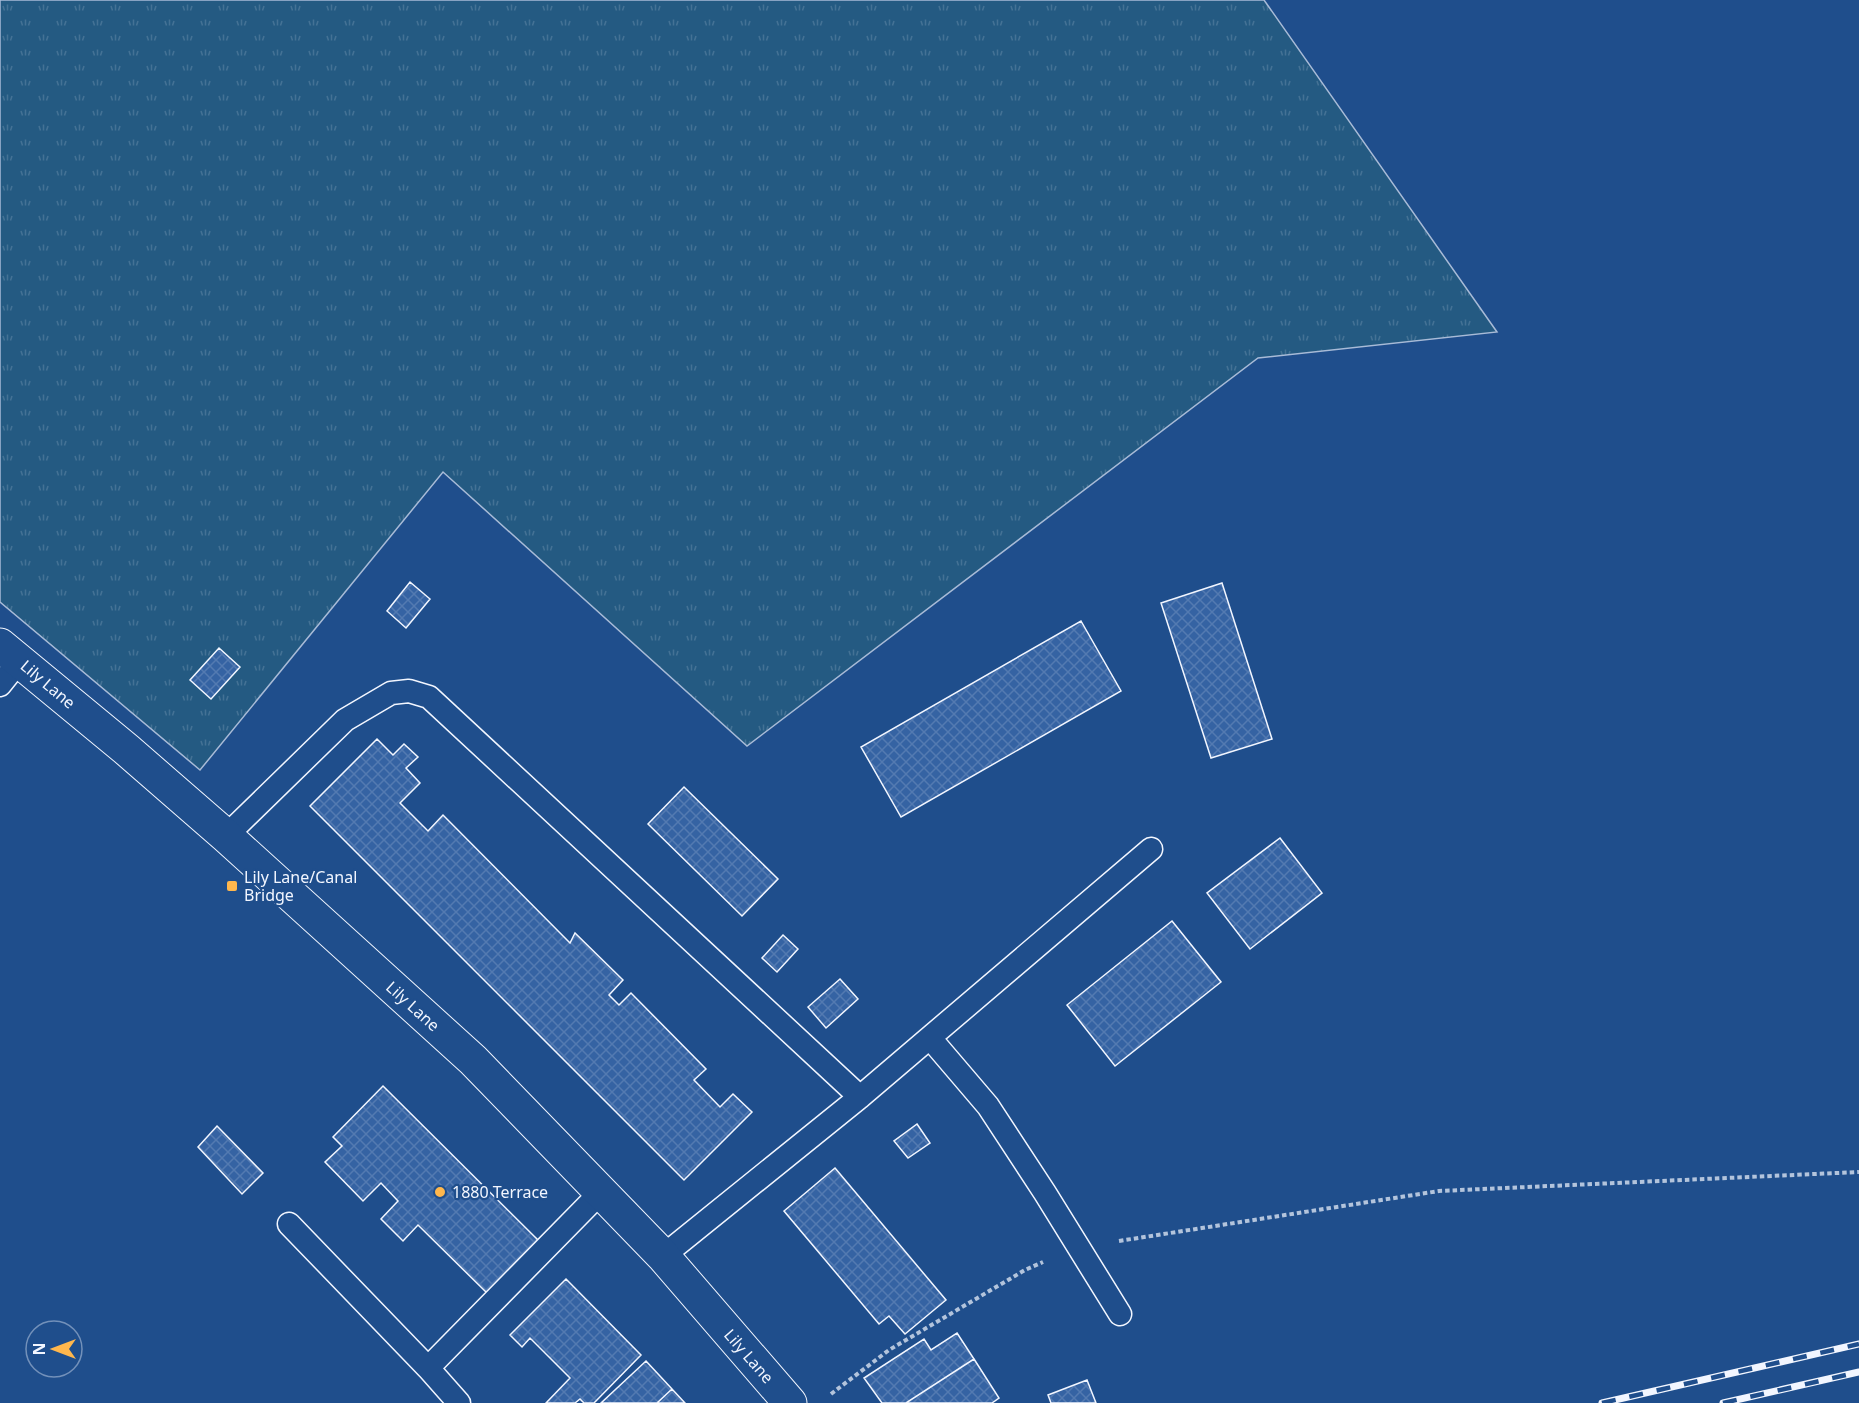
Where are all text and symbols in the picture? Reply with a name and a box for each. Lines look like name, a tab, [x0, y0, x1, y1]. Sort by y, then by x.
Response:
street label: Lily Lane	[16, 655, 80, 713]
place label: Lily Lane/Canal Bridge	[244, 866, 357, 906]
marker: Lily Lane/Canal Bridge	[225, 879, 239, 893]
street label: Lily Lane	[381, 976, 445, 1036]
place label: 1880 Terrace	[452, 1181, 548, 1203]
marker: 1880 Terrace	[433, 1185, 447, 1199]
north arrow	[24, 1319, 84, 1379]
street label: Lily Lane	[719, 1324, 779, 1388]
text: N	[28, 1342, 50, 1356]

